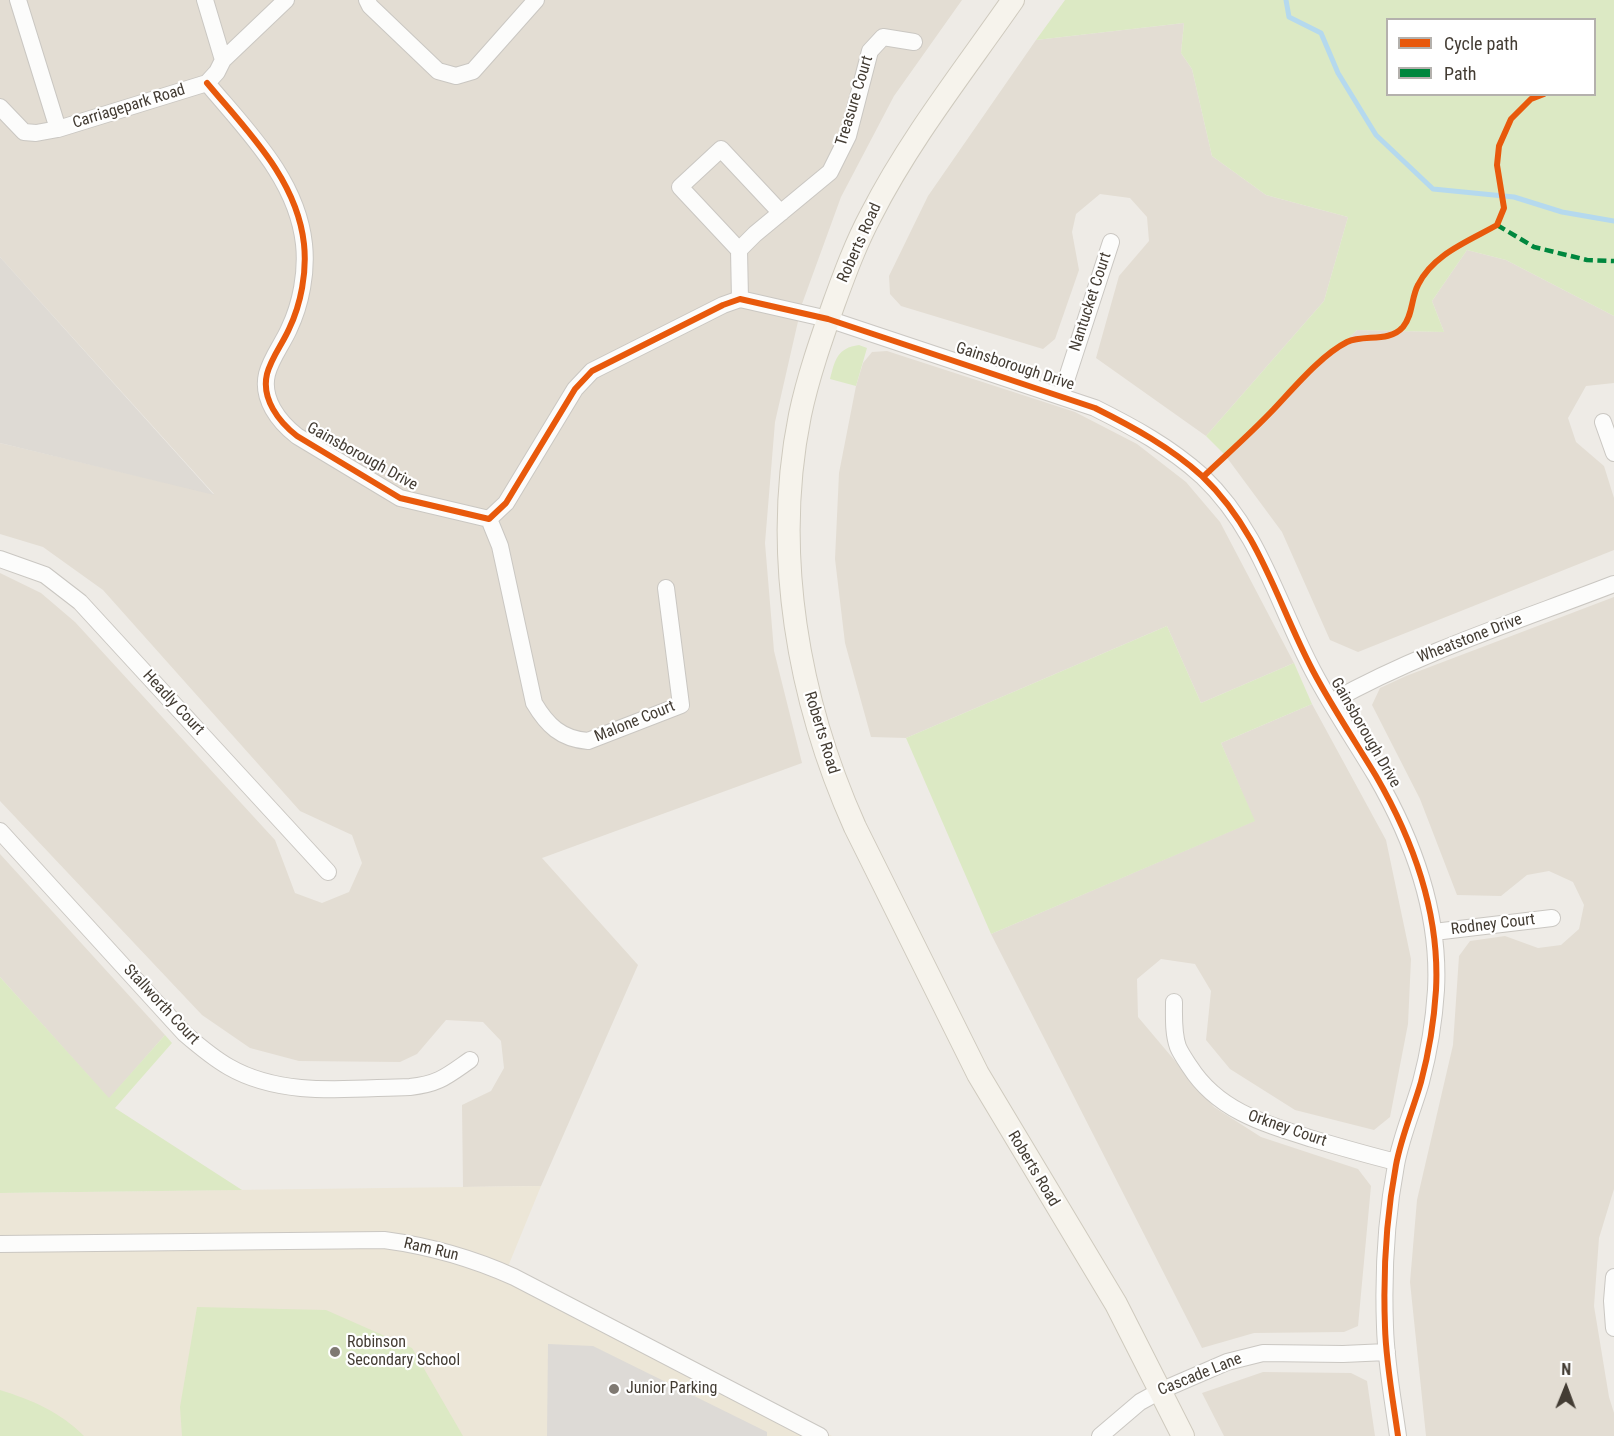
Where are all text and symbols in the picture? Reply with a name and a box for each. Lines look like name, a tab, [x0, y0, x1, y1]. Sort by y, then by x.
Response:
legend	[1386, 18, 1596, 96]
text: Cycle path	[1444, 33, 1518, 54]
street label: Treasure Court	[832, 54, 878, 148]
text: Path	[1444, 63, 1477, 84]
street label: Carriagepark Road	[70, 81, 188, 133]
street label: Roberts Road	[834, 200, 886, 286]
street label: Nantucket Court	[1066, 250, 1116, 354]
street label: Gainsborough Drive	[953, 339, 1077, 395]
street label: Gainsborough Drive	[303, 419, 421, 495]
street label: Wheatstone Drive	[1415, 610, 1525, 668]
street label: Headly Court	[138, 667, 208, 739]
street label: Gainsborough Drive	[1326, 675, 1404, 791]
street label: Roberts Road	[799, 690, 843, 776]
street label: Malone Court	[592, 697, 678, 747]
street label: Rodney Court	[1450, 910, 1536, 940]
street label: Stallworth Court	[119, 961, 203, 1049]
street label: Orkney Court	[1245, 1107, 1329, 1151]
street label: Roberts Road	[1003, 1128, 1063, 1210]
street label: Ram Run	[402, 1234, 460, 1266]
place label: Robinson Secondary School	[347, 1333, 460, 1371]
marker: Robinson Secondary School	[328, 1345, 342, 1359]
street label: Cascade Lane	[1155, 1349, 1245, 1401]
north arrow	[1536, 1358, 1596, 1418]
text: N	[1561, 1360, 1571, 1379]
place label: Junior Parking	[626, 1379, 717, 1399]
marker: Junior Parking	[607, 1382, 621, 1396]

